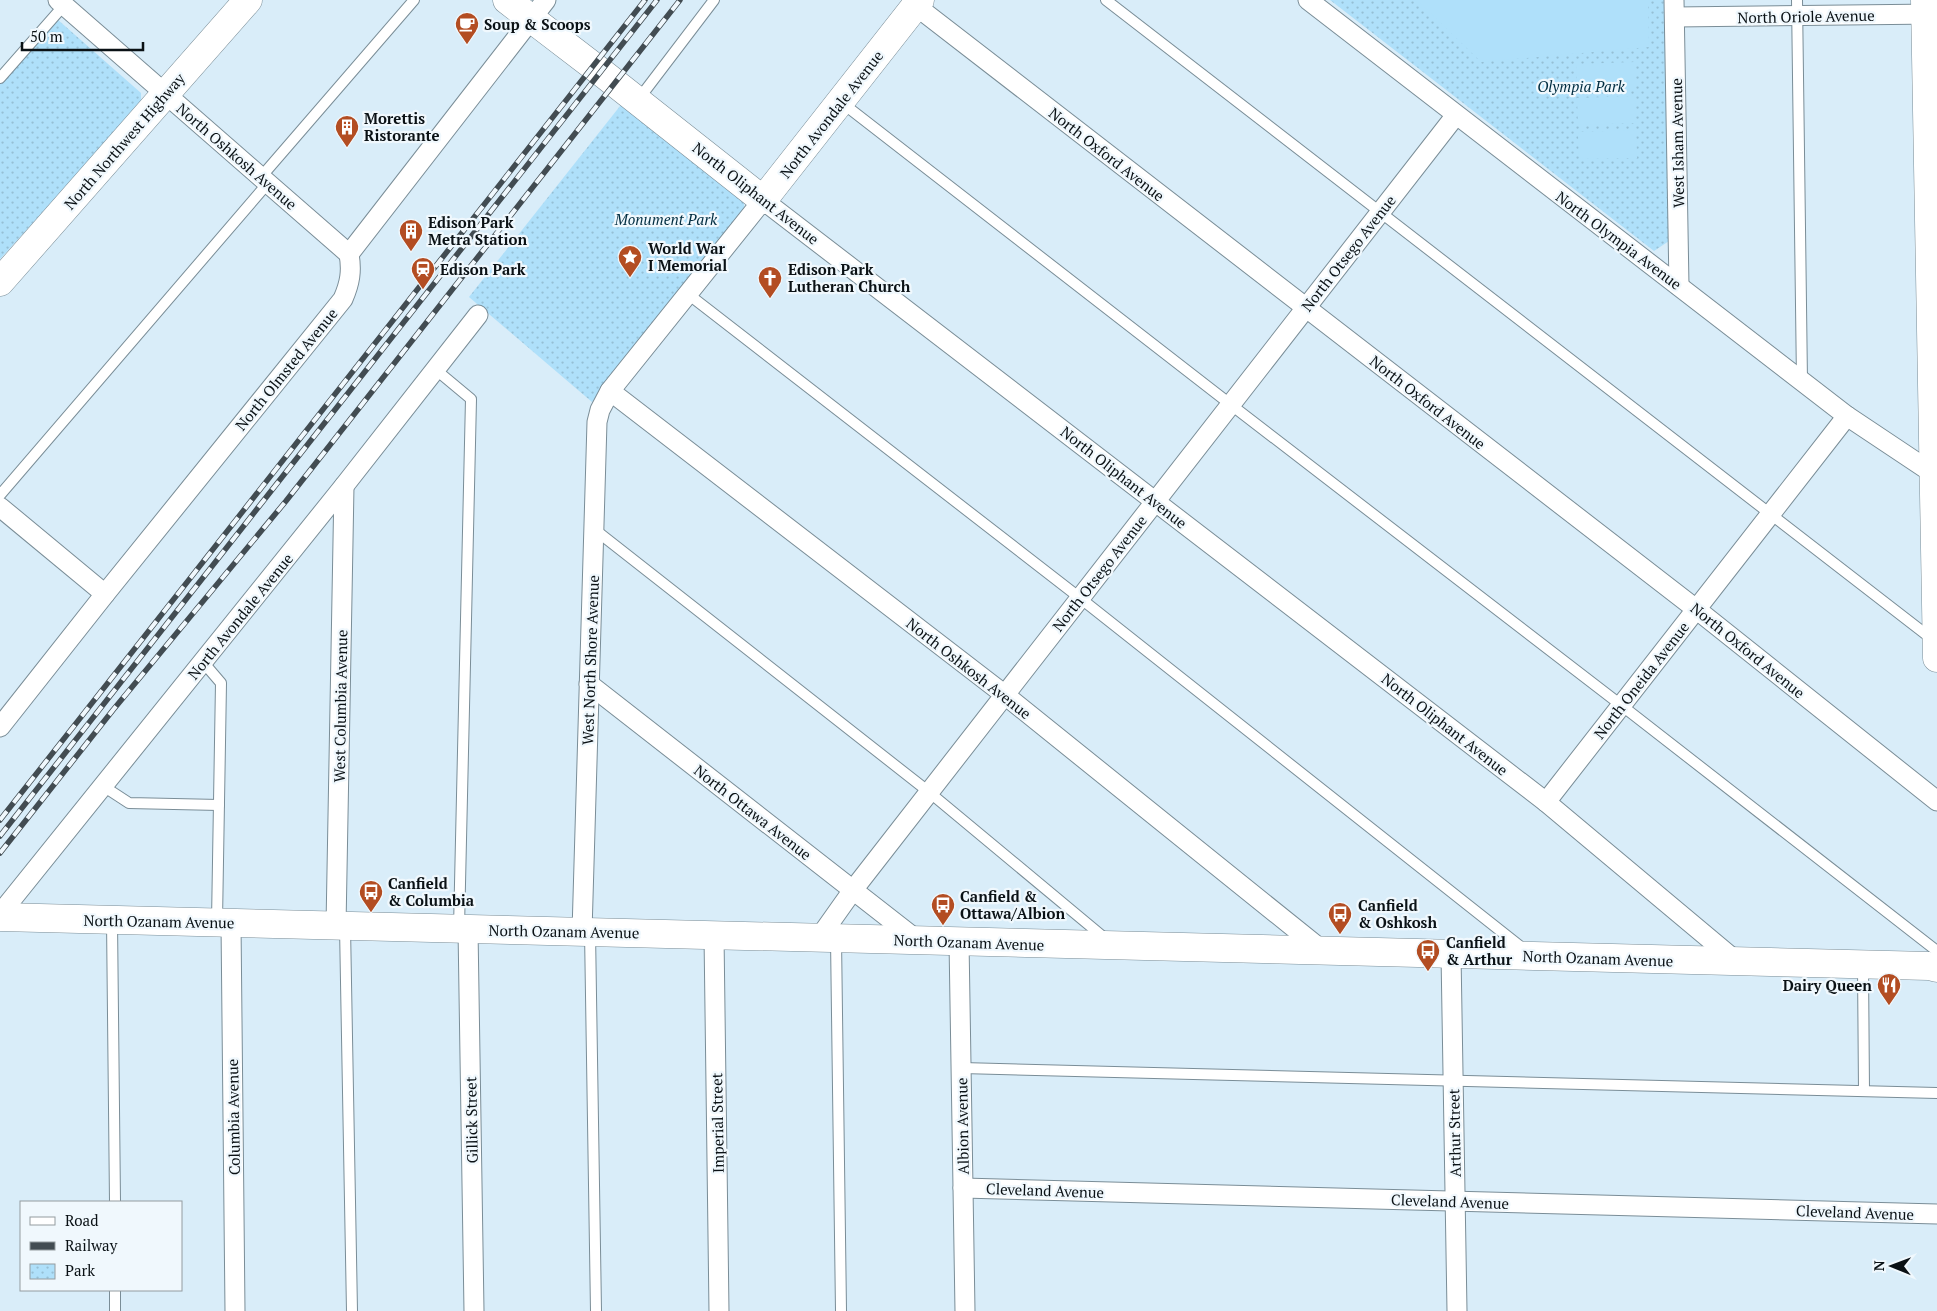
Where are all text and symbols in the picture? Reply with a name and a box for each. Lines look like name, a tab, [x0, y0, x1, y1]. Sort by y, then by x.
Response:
street label: North Oriole Avenue	[1737, 5, 1875, 27]
cafe icon: Soup & Scoops	[454, 11, 480, 45]
place label: Soup & Scoops	[484, 14, 591, 34]
scale bar	[22, 20, 144, 52]
text: 50 m	[30, 26, 63, 46]
street label: North Avondale Avenue	[775, 46, 887, 182]
street label: North Northwest Highway	[59, 68, 189, 213]
park label: Olympia Park	[1537, 76, 1626, 96]
street label: West Isham Avenue	[1666, 78, 1688, 208]
street label: North Oshkosh Avenue	[173, 98, 301, 214]
street label: North Oxford Avenue	[1045, 103, 1169, 205]
place label: Morettis Ristorante	[364, 108, 440, 145]
building icon: Morettis Ristorante	[334, 114, 360, 148]
street label: North Oliphant Avenue	[689, 137, 823, 249]
street label: North Olympia Avenue	[1552, 186, 1686, 294]
street label: North Otsego Avenue	[1296, 191, 1400, 315]
park label: Monument Park	[614, 209, 718, 229]
place label: Edison Park Metra Station	[428, 212, 527, 249]
building icon: Edison Park Metra Station	[398, 218, 424, 252]
place label: World War I Memorial	[648, 238, 727, 275]
place icon: World War I Memorial	[617, 244, 643, 278]
station icon: Edison Park	[410, 256, 436, 290]
place label: Edison Park	[440, 259, 526, 279]
place label: Edison Park Lutheran Church	[788, 259, 911, 296]
church icon: Edison Park Lutheran Church	[757, 265, 783, 299]
street label: North Olmsted Avenue	[230, 304, 342, 434]
street label: North Oxford Avenue	[1366, 351, 1490, 453]
street label: North Oliphant Avenue	[1057, 421, 1191, 533]
street label: North Otsego Avenue	[1047, 511, 1151, 635]
street label: North Avondale Avenue	[183, 549, 297, 683]
street label: West North Shore Avenue	[577, 575, 603, 745]
street label: North Oxford Avenue	[1687, 598, 1809, 702]
street label: North Oshkosh Avenue	[903, 613, 1035, 723]
street label: North Oneida Avenue	[1589, 617, 1693, 743]
street label: West Columbia Avenue	[329, 629, 351, 783]
street label: North Oliphant Avenue	[1378, 668, 1512, 780]
street label: North Ottawa Avenue	[690, 760, 816, 864]
place label: Canfield & Columbia	[388, 873, 475, 910]
bus stop icon: Canfield & Columbia	[358, 879, 384, 913]
place label: Canfield & Ottawa/Albion	[960, 886, 1065, 923]
bus stop icon: Canfield & Ottawa/Albion	[930, 892, 956, 926]
place label: Canfield & Oshkosh	[1358, 895, 1437, 932]
bus stop icon: Canfield & Oshkosh	[1327, 901, 1353, 935]
street label: North Ozanam Avenue	[83, 910, 235, 932]
street label: North Ozanam Avenue	[488, 920, 640, 942]
street label: North Ozanam Avenue	[893, 929, 1045, 955]
place label: Canfield & Arthur	[1446, 932, 1513, 969]
bus stop icon: Canfield & Arthur	[1415, 938, 1441, 972]
street label: North Ozanam Avenue	[1522, 945, 1674, 971]
restaurant icon: Dairy Queen	[1876, 972, 1902, 1006]
place label: Dairy Queen	[1783, 975, 1872, 995]
street label: Columbia Avenue	[222, 1059, 244, 1175]
street label: Imperial Street	[706, 1072, 728, 1173]
street label: Gillick Street	[460, 1076, 482, 1164]
street label: Albion Avenue	[951, 1077, 973, 1175]
street label: Arthur Street	[1443, 1088, 1465, 1177]
street label: Cleveland Avenue	[986, 1178, 1104, 1202]
street label: Cleveland Avenue	[1391, 1189, 1509, 1213]
street label: Cleveland Avenue	[1796, 1200, 1914, 1224]
legend	[20, 1201, 182, 1291]
text: Road	[65, 1210, 98, 1230]
text: Railway	[65, 1235, 118, 1255]
north arrow	[1867, 1241, 1917, 1291]
text: Park	[65, 1260, 95, 1280]
text: N	[1869, 1260, 1888, 1271]

